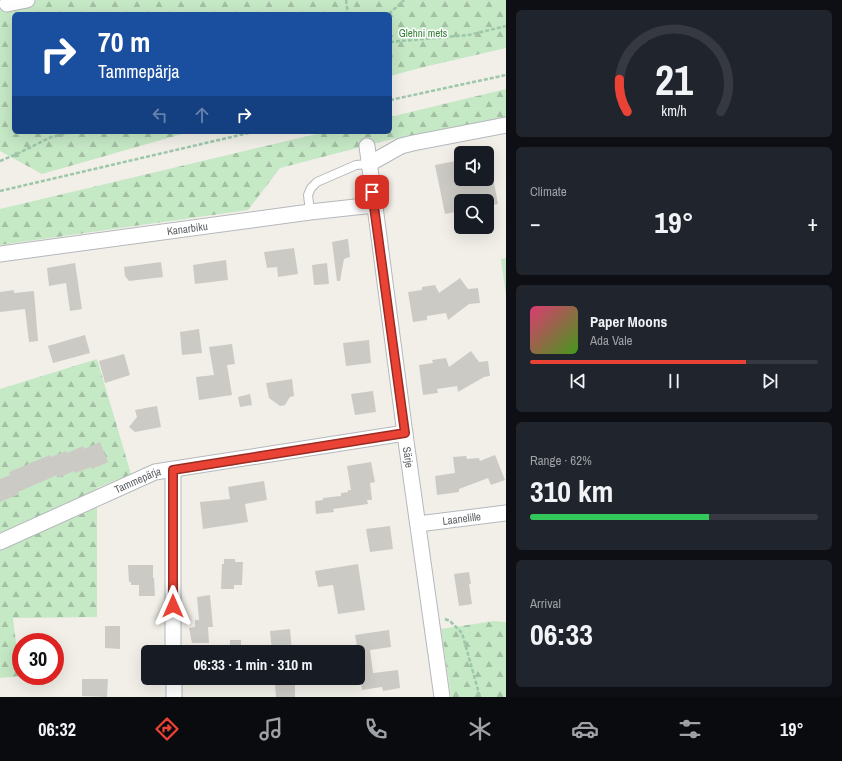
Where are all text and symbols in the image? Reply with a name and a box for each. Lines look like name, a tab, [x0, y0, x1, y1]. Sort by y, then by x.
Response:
text: 70 m	[98, 23, 150, 61]
park label: Glehni mets	[399, 26, 448, 40]
icon: right	[32, 28, 84, 80]
text: 21	[655, 52, 693, 108]
text: Tammepärja	[98, 59, 180, 84]
text: km/h	[661, 100, 687, 119]
icon: left	[149, 104, 171, 126]
icon: ahead	[191, 104, 213, 126]
icon: right	[233, 104, 255, 126]
map controls	[454, 146, 494, 234]
button: sound	[454, 146, 494, 186]
pin	[355, 175, 389, 209]
icon: arrive	[361, 181, 383, 203]
text: Climate	[530, 183, 567, 200]
button: search	[454, 194, 494, 234]
text: 19°	[654, 202, 694, 242]
text: −	[530, 208, 541, 238]
text: +	[807, 208, 818, 238]
street label: Kanarbiku	[166, 219, 209, 238]
text: Paper Moons	[590, 311, 667, 332]
text: Ada Vale	[590, 332, 632, 349]
icon: previous	[567, 370, 589, 392]
icon: pause	[663, 370, 685, 392]
icon: next	[759, 370, 781, 392]
street label: Särje	[400, 446, 417, 469]
text: Range · 62%	[530, 452, 592, 469]
street label: Tammepärja	[112, 464, 162, 497]
text: 310 km	[530, 471, 613, 511]
street label: Laanelille	[442, 509, 482, 528]
position arrow	[152, 585, 194, 627]
text: Arrival	[530, 595, 561, 612]
text: 06:33	[530, 614, 593, 654]
speed limit sign: 30	[12, 633, 64, 685]
text: 06:33 · 1 min · 310 m	[194, 654, 312, 675]
icon: directions	[153, 715, 181, 743]
icon: music	[257, 715, 285, 743]
icon: phone	[362, 715, 390, 743]
icon: climate	[466, 715, 494, 743]
icon: car	[571, 715, 599, 743]
icon: filters	[676, 715, 704, 743]
text: 06:32	[38, 717, 76, 742]
text: 19°	[780, 717, 804, 742]

